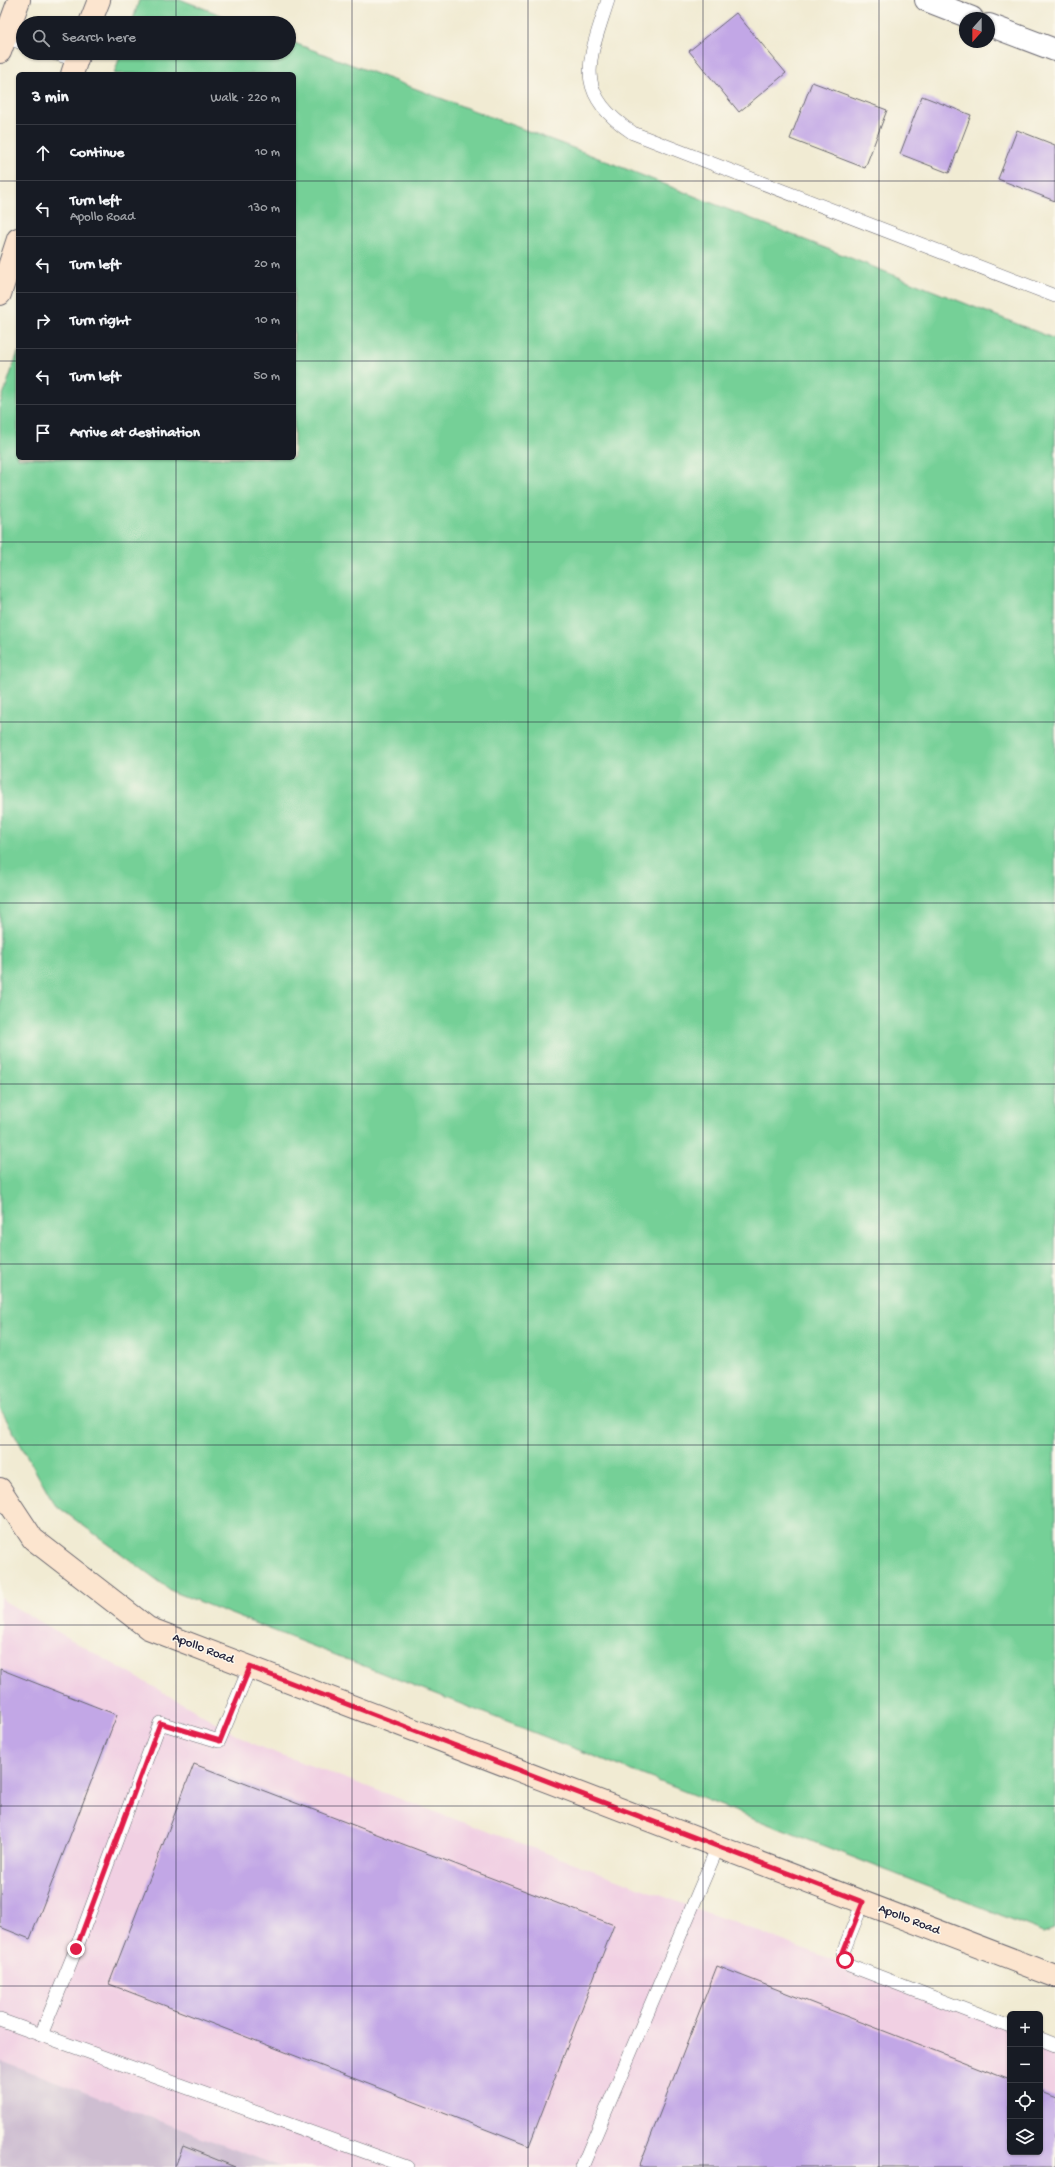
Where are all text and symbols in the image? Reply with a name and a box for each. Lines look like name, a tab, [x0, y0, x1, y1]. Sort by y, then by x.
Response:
north arrow	[959, 12, 995, 48]
search box	[16, 16, 296, 60]
icon: search	[30, 27, 52, 49]
text: Search here	[62, 29, 136, 47]
text: 3 min	[32, 88, 69, 108]
text: Walk · 220 m	[210, 91, 280, 106]
icon: ahead	[32, 142, 54, 164]
text: Continue	[70, 144, 124, 162]
text: 10 m	[255, 145, 280, 160]
text: Turn left	[70, 192, 121, 210]
icon: left	[32, 198, 54, 220]
text: 130 m	[248, 201, 280, 216]
text: Apollo Road	[70, 210, 135, 225]
icon: left	[32, 254, 54, 276]
text: Turn left	[70, 256, 121, 274]
text: 20 m	[254, 257, 280, 272]
icon: right	[32, 310, 54, 332]
text: Turn right	[70, 312, 130, 330]
text: 10 m	[255, 313, 280, 328]
icon: left	[32, 366, 54, 388]
text: Turn left	[70, 368, 121, 386]
text: 50 m	[253, 369, 280, 384]
icon: arrive	[32, 422, 54, 444]
text: Arrive at destination	[70, 424, 200, 442]
street label: Apollo Road	[170, 1630, 237, 1668]
street label: Apollo Road	[876, 1901, 943, 1939]
route end	[67, 1940, 85, 1958]
route start	[836, 1951, 854, 1969]
map controls	[1007, 2011, 1043, 2155]
button: +	[1007, 2011, 1043, 2047]
button: −	[1007, 2047, 1043, 2083]
button: locate	[1007, 2083, 1043, 2119]
button: layers	[1007, 2119, 1043, 2155]

